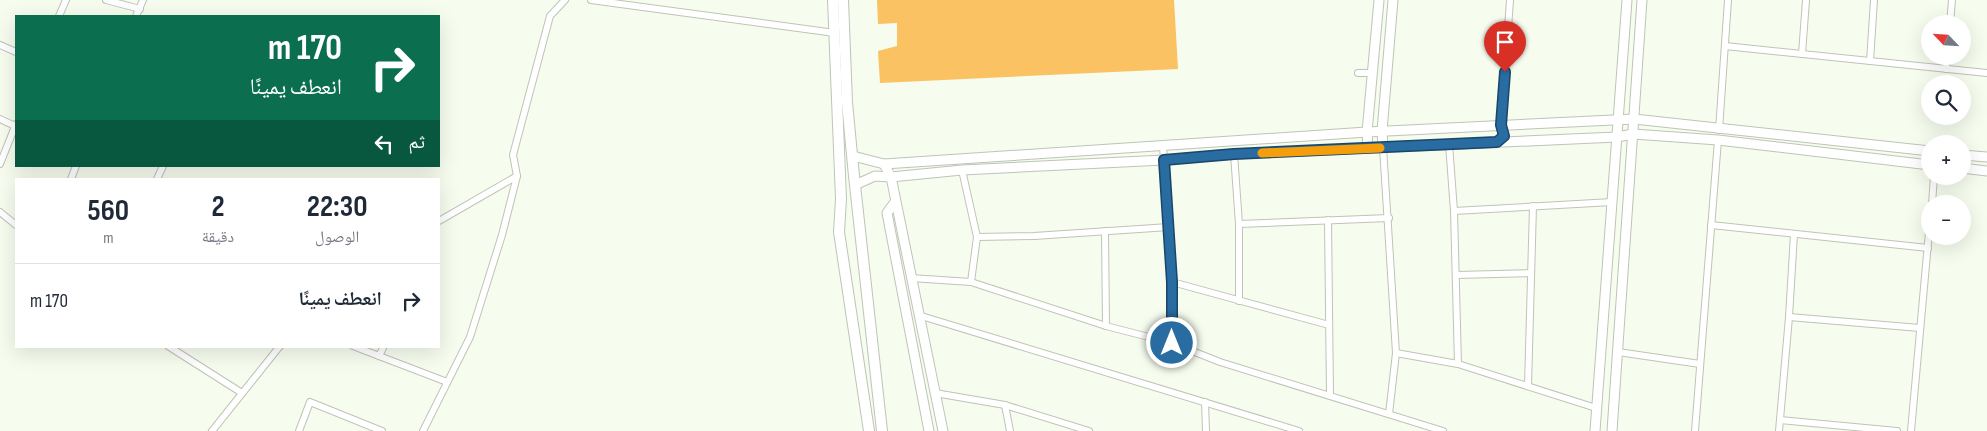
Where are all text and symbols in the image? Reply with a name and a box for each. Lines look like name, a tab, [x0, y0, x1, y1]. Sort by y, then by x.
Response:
north arrow	[1921, 15, 1971, 65]
map controls	[1921, 15, 1971, 245]
pin	[1484, 21, 1526, 72]
text: 170 m	[268, 27, 342, 70]
icon: arrive	[1491, 28, 1519, 56]
icon: right	[360, 35, 425, 100]
text: انعطف يمينًا	[250, 74, 342, 101]
button: search	[1921, 75, 1971, 125]
icon: left	[370, 130, 398, 158]
text: ثم	[408, 131, 425, 154]
button: +	[1921, 135, 1971, 185]
text: 2	[211, 189, 225, 225]
text: 22:30	[307, 189, 367, 225]
text: 560	[88, 193, 129, 229]
button: −	[1921, 195, 1971, 245]
text: دقيقة	[202, 228, 234, 247]
text: الوصول	[315, 228, 359, 247]
text: m	[103, 229, 114, 248]
icon: right	[397, 287, 425, 315]
text: انعطف يمينًا	[298, 288, 382, 311]
text: 170 m	[30, 290, 68, 313]
position arrow	[1145, 316, 1197, 368]

